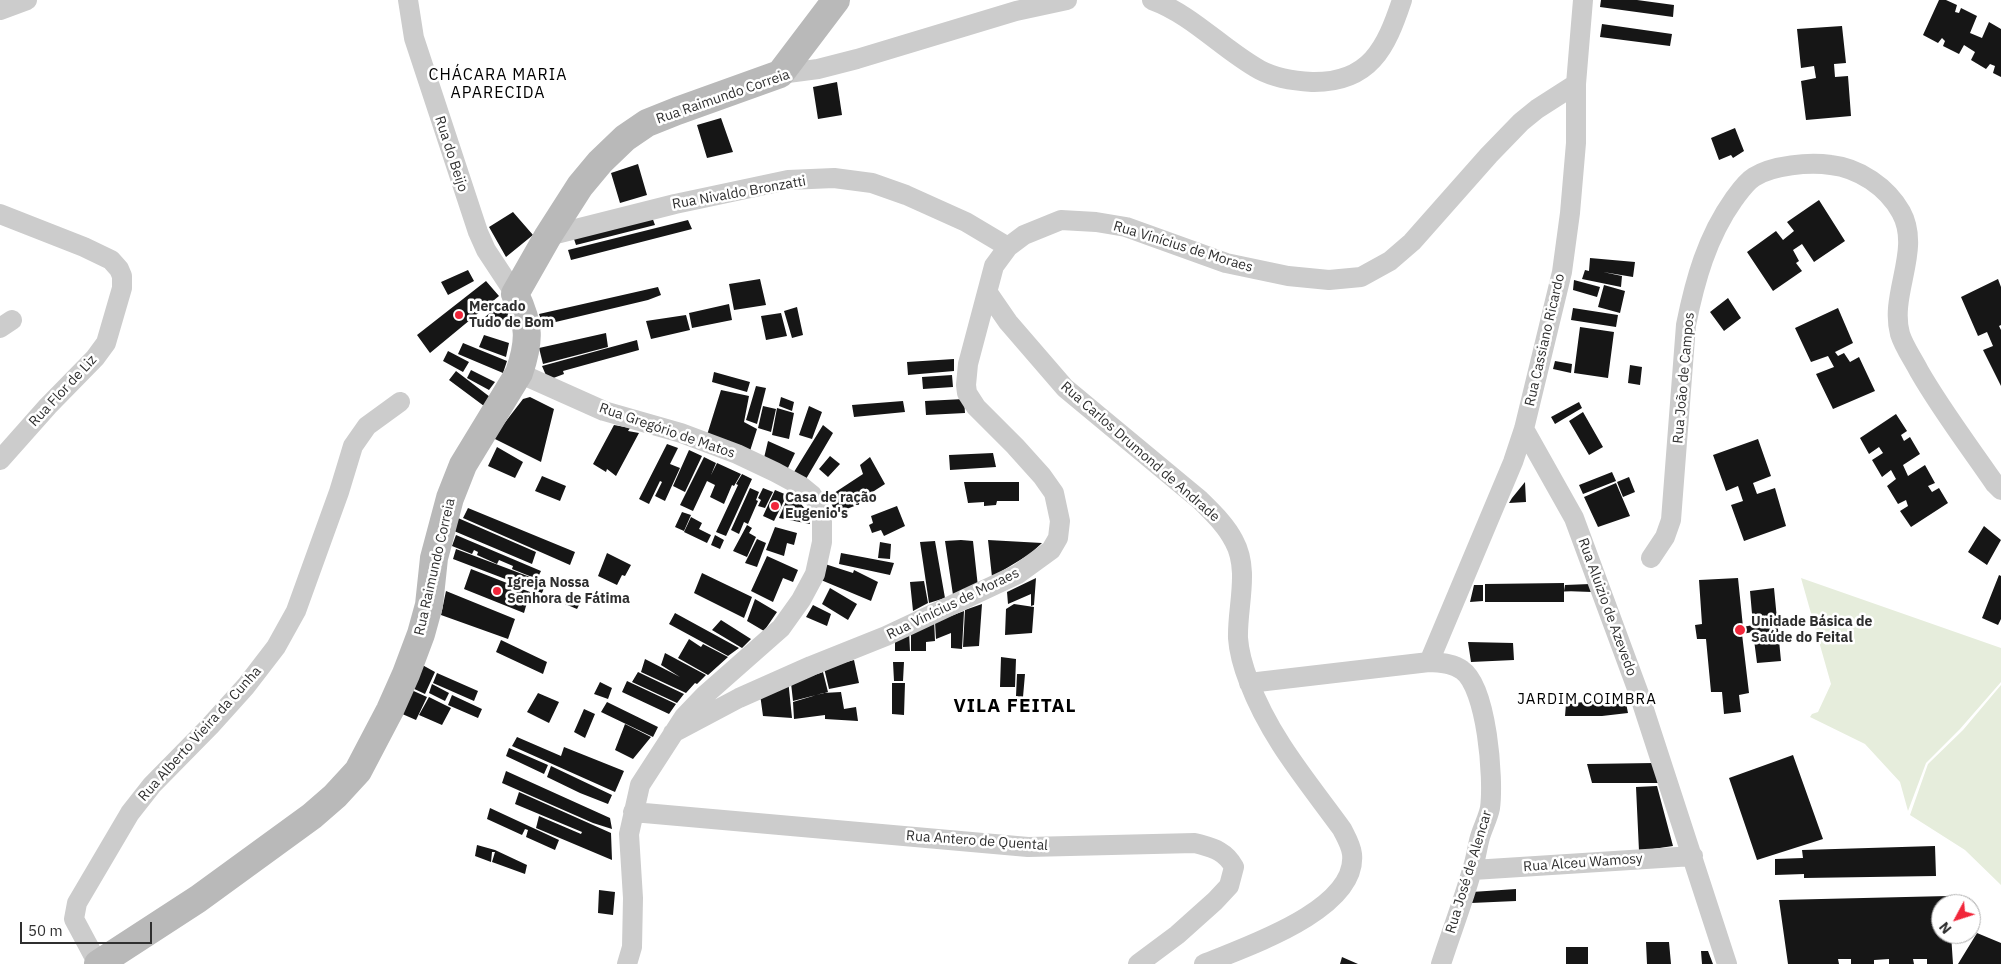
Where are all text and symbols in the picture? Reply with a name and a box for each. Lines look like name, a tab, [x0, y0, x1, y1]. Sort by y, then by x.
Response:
district label: CHÁCARA MARIA APARECIDA	[427, 65, 569, 103]
street label: Rua Raimundo Correia	[654, 66, 792, 128]
street label: Rua do Beijo	[431, 114, 471, 194]
street label: Rua Nivaldo Bronzatti	[671, 173, 807, 213]
street label: Rua Vinícius de Moraes	[1111, 218, 1255, 276]
street label: Rua Cassiano Ricardo	[1522, 272, 1568, 408]
place label: Mercado Tudo de Bom	[469, 299, 554, 332]
marker: Mercado Tudo de Bom	[453, 309, 465, 321]
street label: Rua João de Campos	[1670, 312, 1698, 444]
street label: Rua Flor de Liz	[26, 352, 100, 430]
street label: Rua Carlos Drumond de Andrade	[1057, 378, 1223, 526]
street label: Rua Gregório de Matos	[597, 400, 737, 462]
place label: Casa de ração Eugenio's	[785, 490, 877, 522]
street label: Rua Raimundo Correia	[411, 497, 459, 637]
marker: Casa de ração Eugenio's	[769, 500, 781, 512]
street label: Rua Aluizio de Azevedo	[1574, 536, 1640, 678]
street label: Rua Vinícius de Moraes	[884, 565, 1022, 643]
place label: Igreja Nossa Senhora de Fátima	[507, 575, 630, 608]
marker: Igreja Nossa Senhora de Fátima	[491, 585, 503, 597]
place label: Unidade Básica de Saúde do Feital	[1751, 614, 1872, 646]
marker: Unidade Básica de Saúde do Feital	[1733, 623, 1747, 637]
street label: Rua Alberto Vieira da Cunha	[135, 663, 265, 805]
district label: JARDIM COIMBRA	[1516, 691, 1658, 709]
district label: VILA FEITAL	[952, 696, 1078, 718]
street label: Rua José de Alencar	[1442, 809, 1496, 935]
street label: Rua Antero de Quental	[905, 828, 1049, 854]
street label: Rua Alceu Wamosy	[1523, 850, 1643, 876]
north arrow	[1931, 894, 1981, 944]
scale bar	[22, 912, 155, 944]
text: N	[1935, 918, 1955, 938]
text: 50 m	[28, 921, 63, 940]

